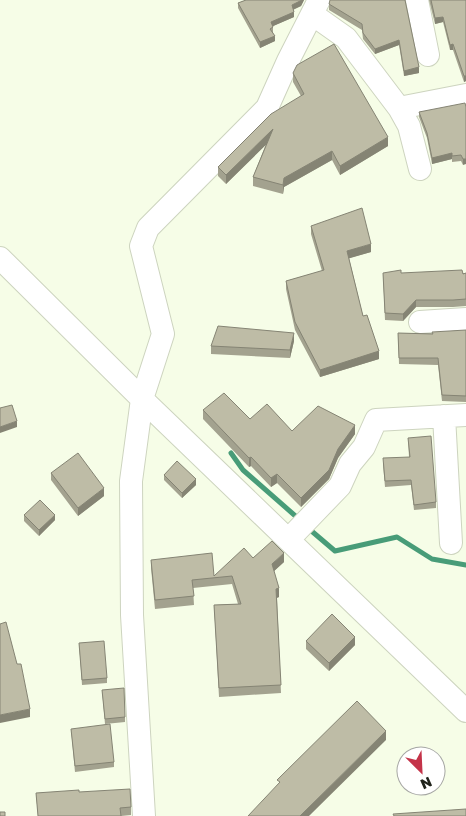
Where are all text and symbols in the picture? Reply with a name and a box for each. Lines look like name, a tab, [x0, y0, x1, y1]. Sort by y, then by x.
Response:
north arrow	[396, 746, 446, 796]
text: N	[418, 773, 435, 793]

